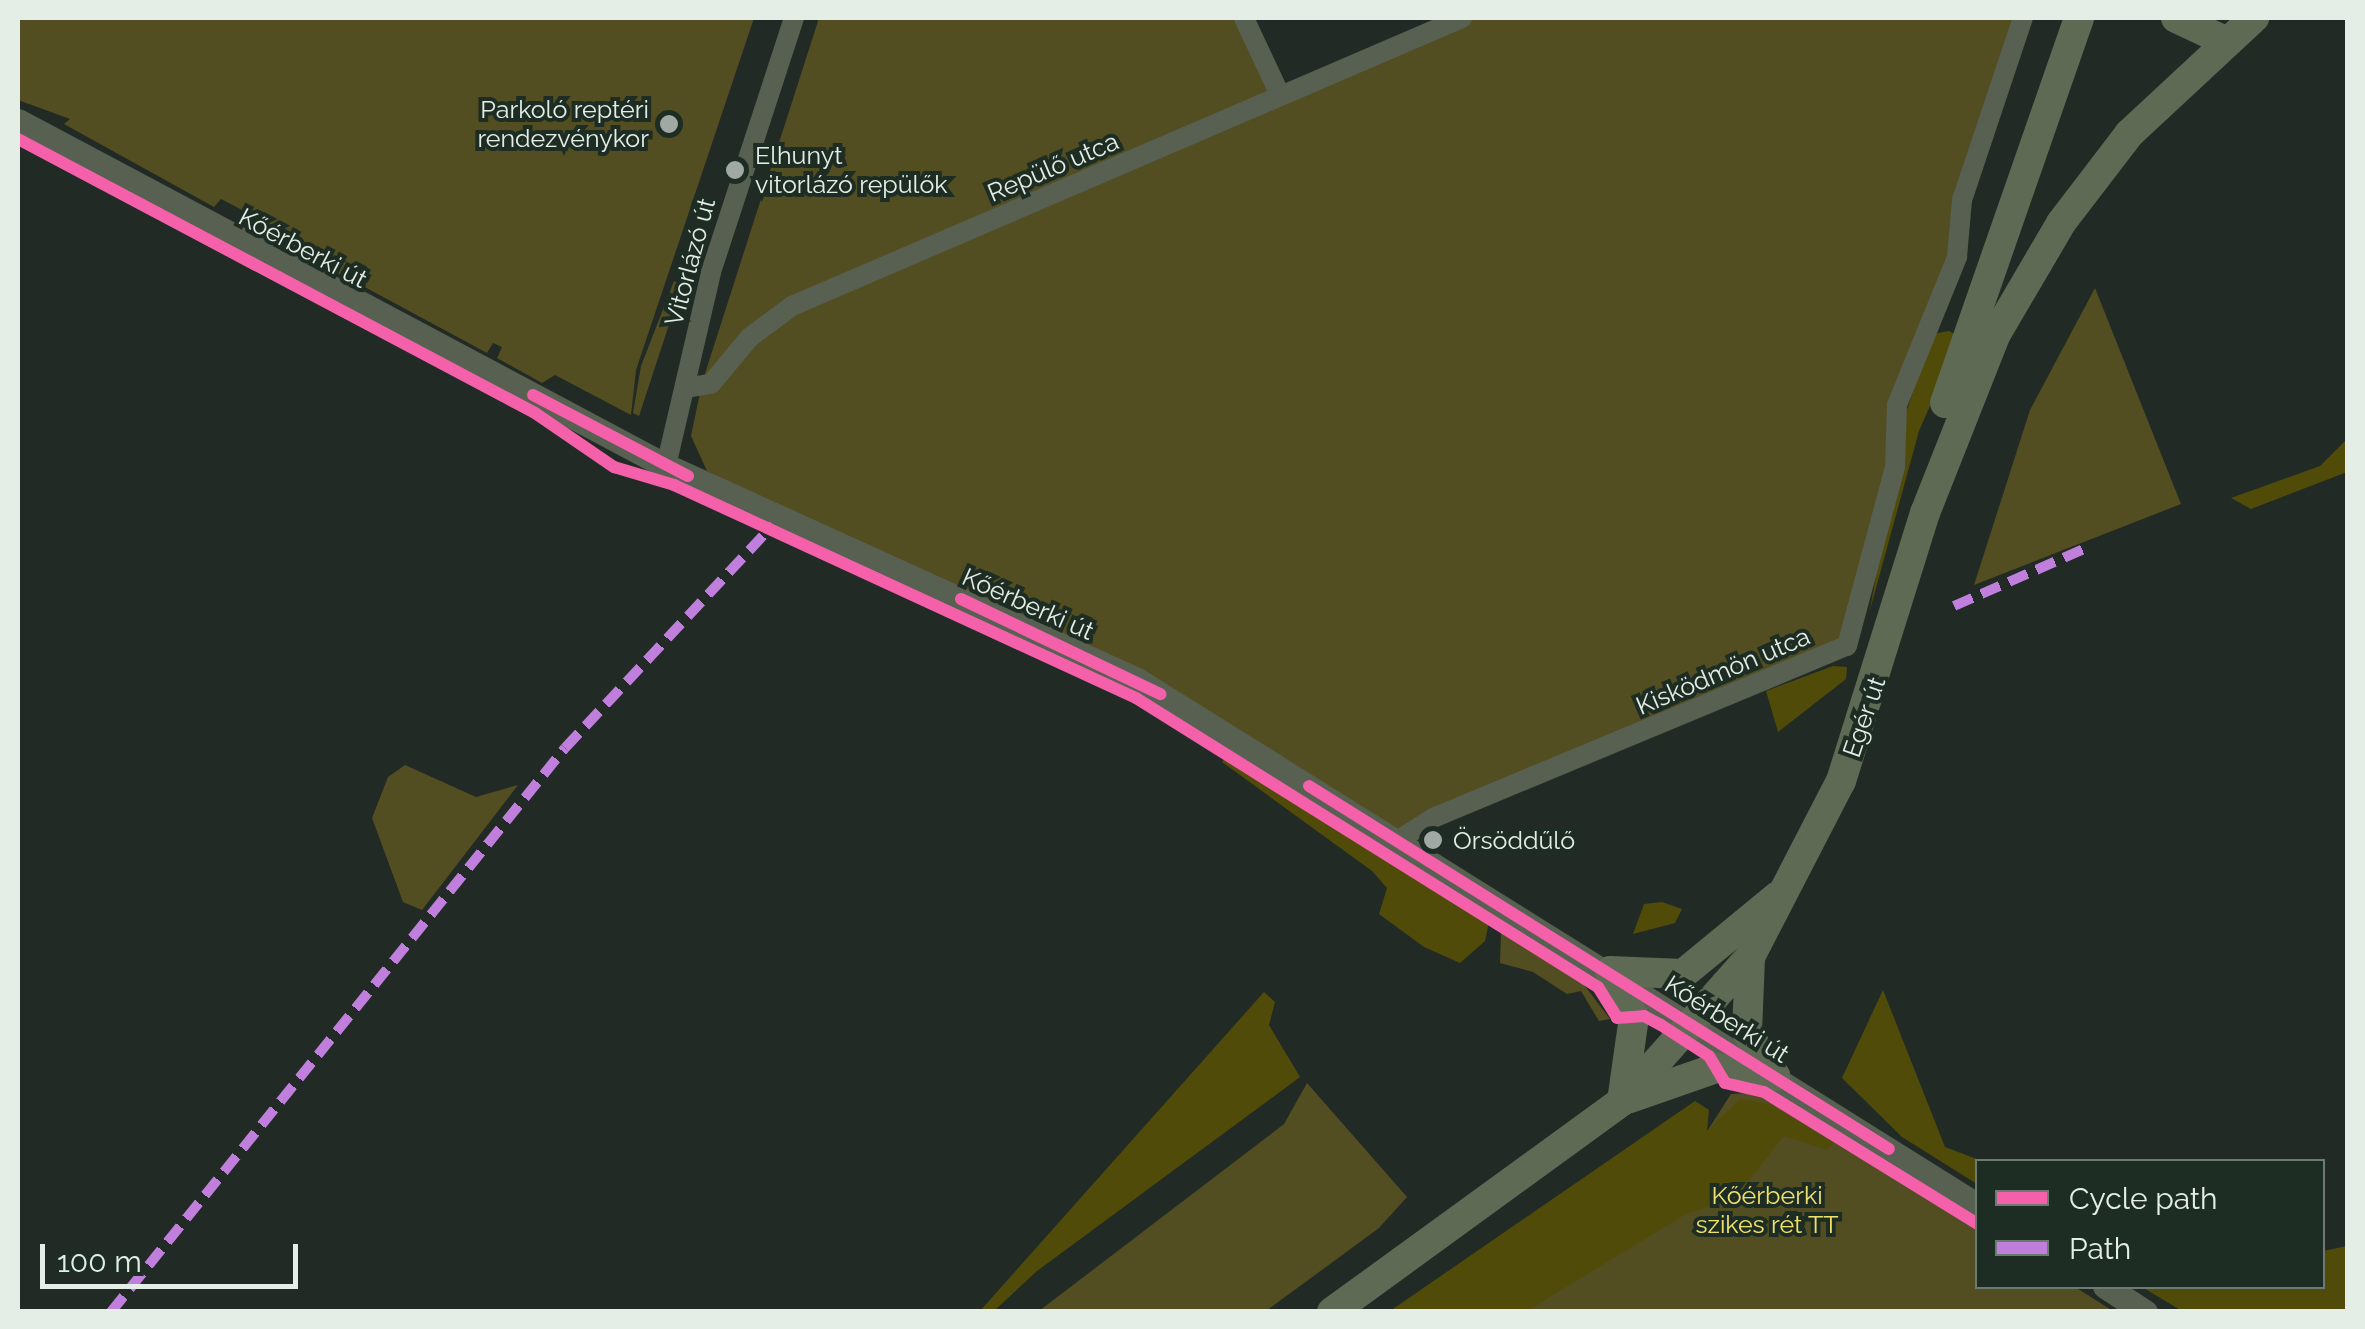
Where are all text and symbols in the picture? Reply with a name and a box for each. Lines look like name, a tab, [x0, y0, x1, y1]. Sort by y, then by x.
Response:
place label: Parkoló reptéri rendezvénykor	[477, 95, 649, 154]
marker: Parkoló reptéri rendezvénykor	[658, 113, 680, 135]
street label: Repülő utca	[983, 126, 1123, 208]
place label: Elhunyt vitorlázó repülők	[755, 141, 948, 200]
marker: Elhunyt vitorlázó repülők	[724, 159, 746, 181]
street label: Vitorlázó út	[659, 195, 721, 329]
street label: Kőérberki út	[234, 202, 372, 294]
street label: Kőérberki út	[958, 562, 1098, 646]
street label: Kisködmön utca	[1632, 621, 1814, 721]
street label: Egér út	[1836, 673, 1892, 761]
place label: Örsöddűlő	[1453, 825, 1575, 855]
marker: Örsöddűlő	[1422, 829, 1444, 851]
street label: Kőérberki út	[1659, 969, 1795, 1069]
legend	[1975, 1159, 2325, 1289]
park label: Kőérberki szikes rét TT	[1695, 1181, 1839, 1240]
text: Cycle path	[2069, 1181, 2217, 1216]
scale bar	[45, 1224, 302, 1286]
text: Path	[2069, 1231, 2131, 1266]
text: 100 m	[57, 1244, 142, 1279]

